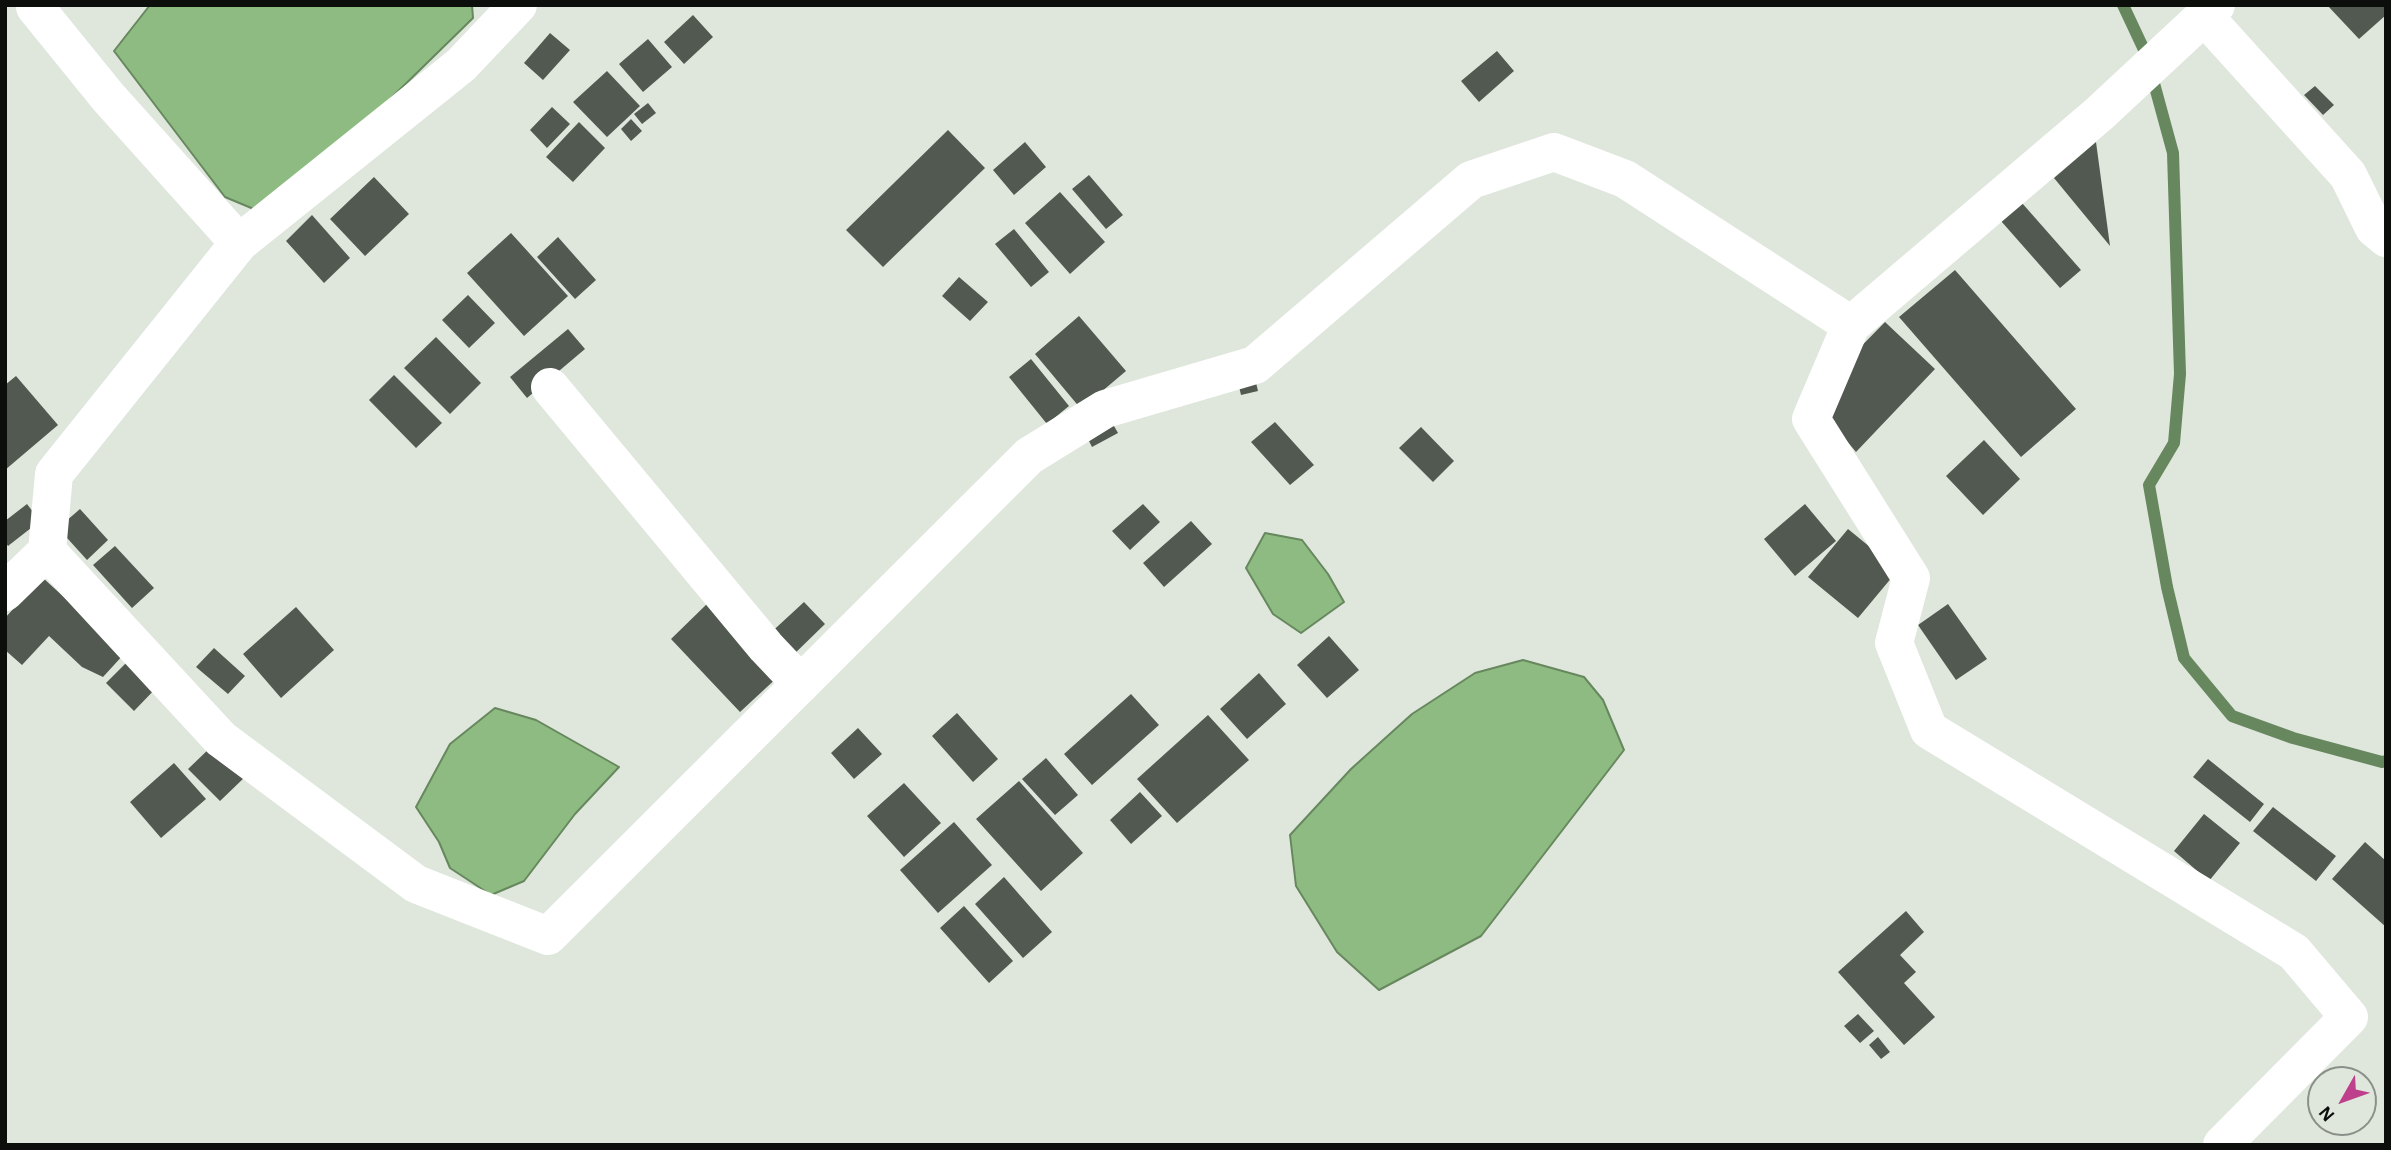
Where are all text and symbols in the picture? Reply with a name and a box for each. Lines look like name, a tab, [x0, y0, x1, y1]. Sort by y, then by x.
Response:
north arrow	[2307, 1066, 2377, 1136]
text: N	[2316, 1102, 2339, 1125]

